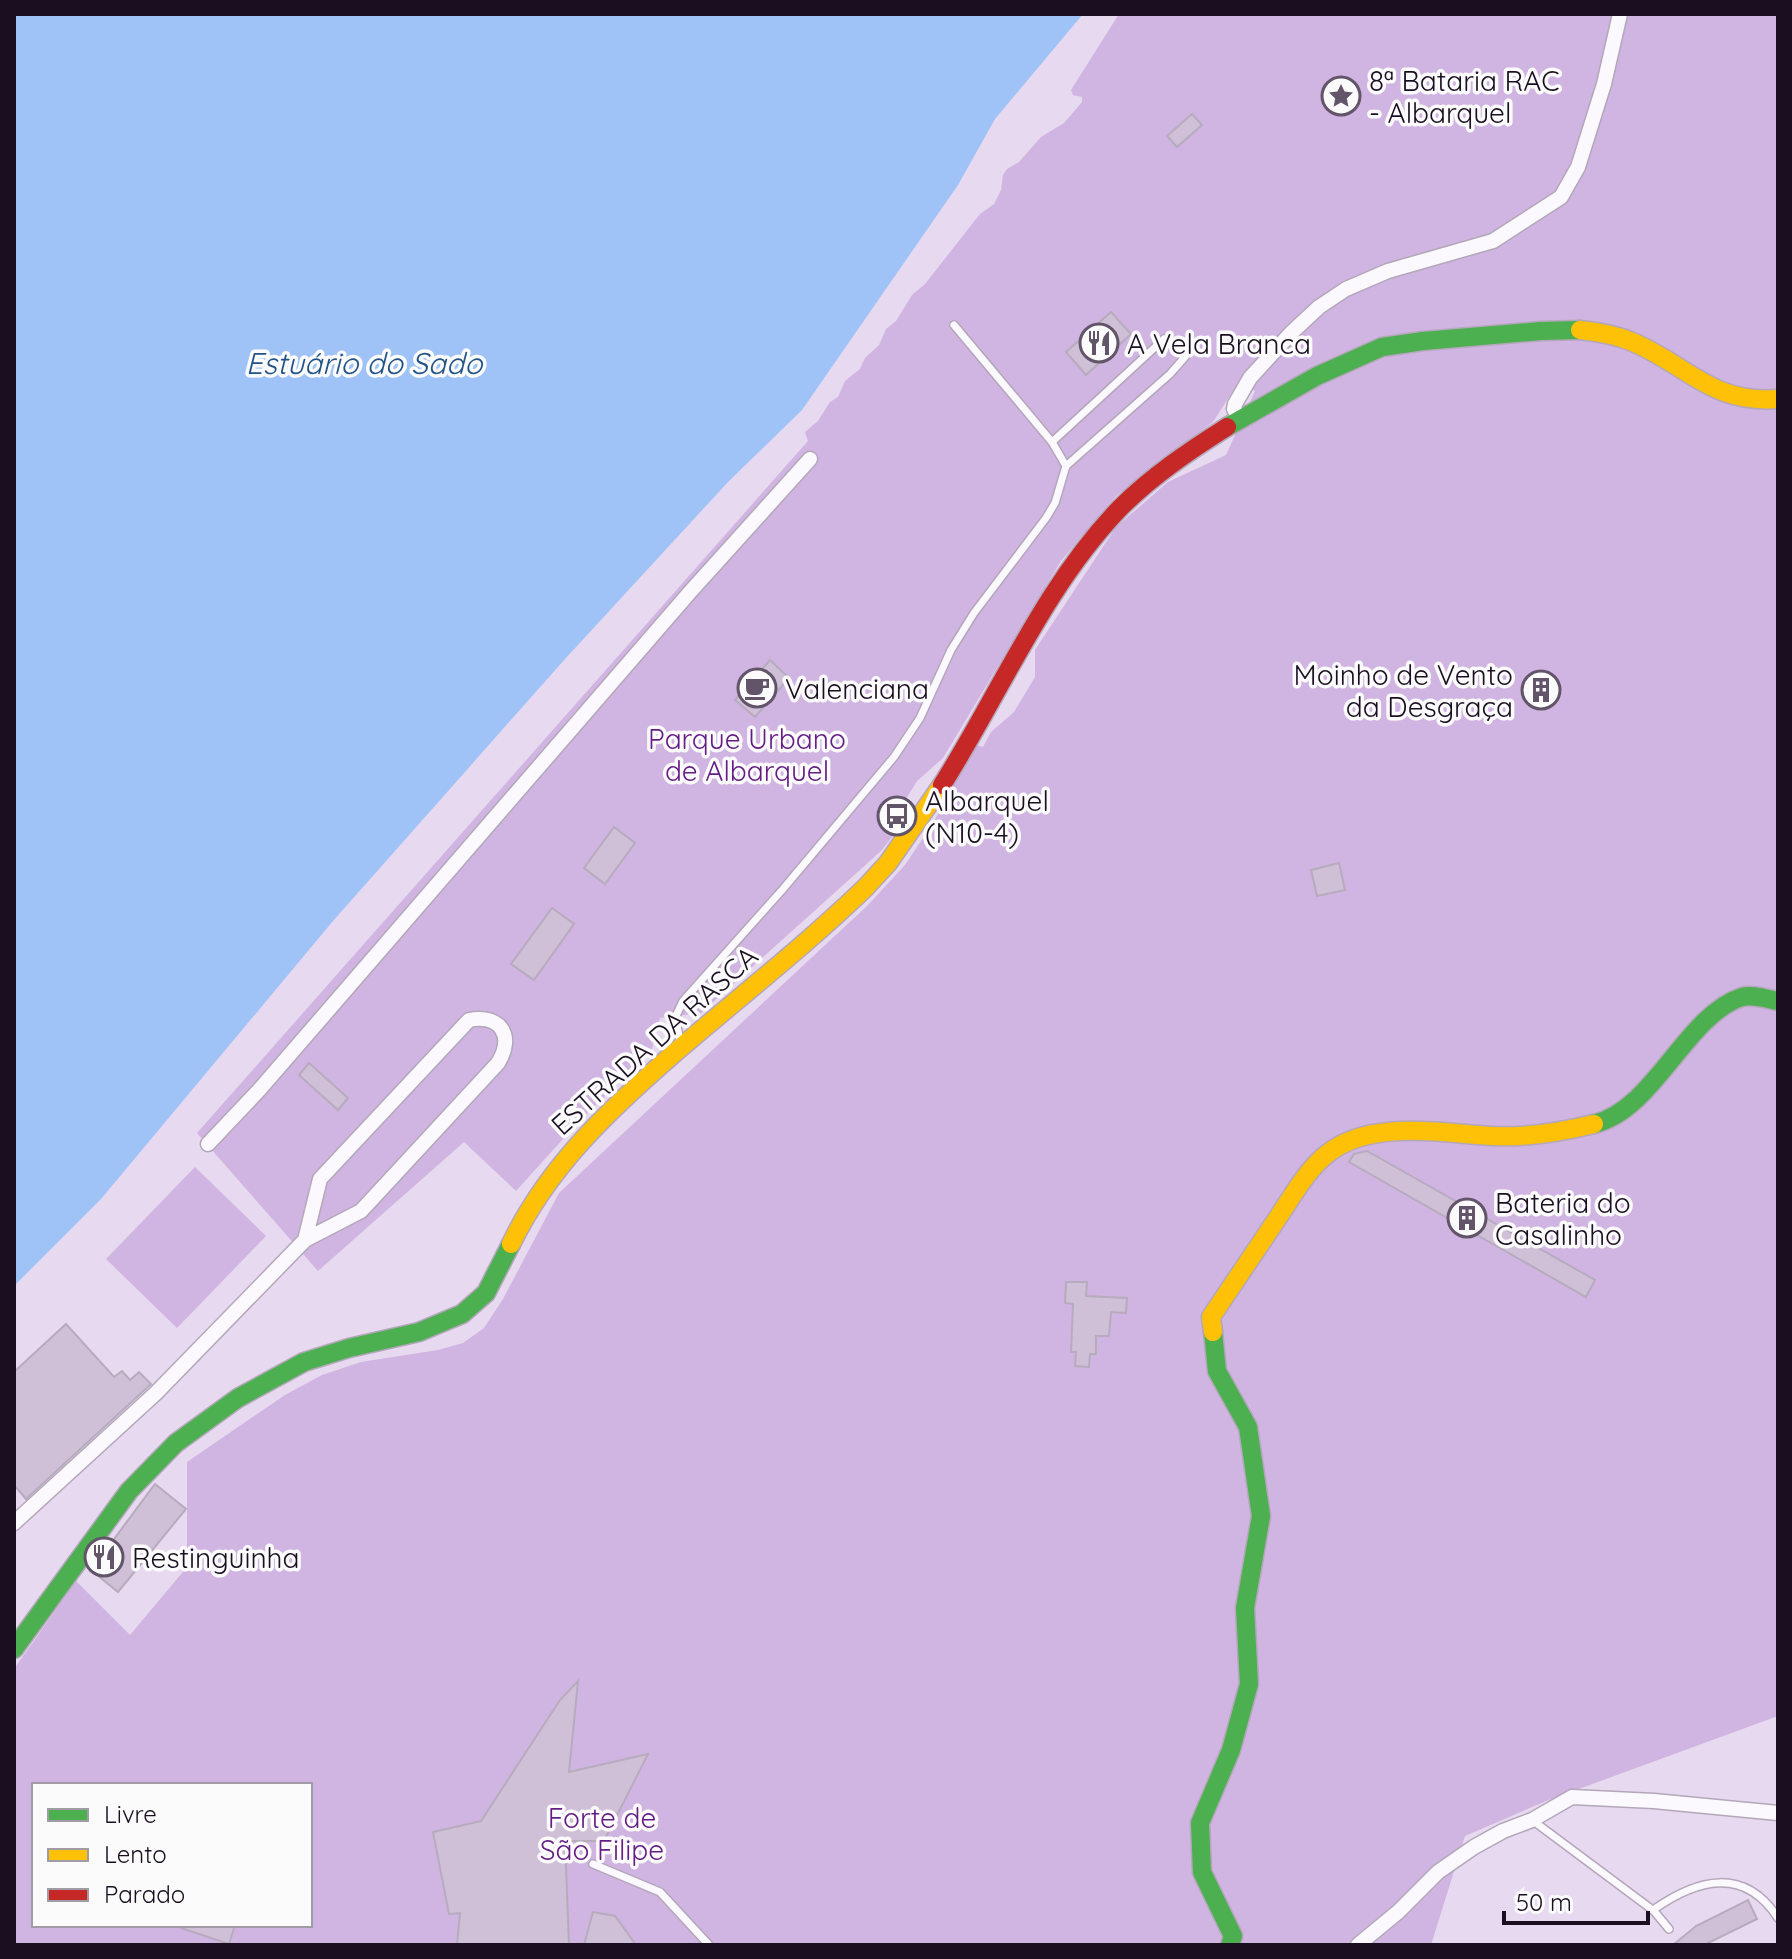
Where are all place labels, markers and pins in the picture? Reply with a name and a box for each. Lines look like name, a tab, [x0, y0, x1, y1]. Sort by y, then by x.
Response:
place label: 8ª Bataria RAC - Albarquel	[1369, 63, 1560, 130]
place icon: 8ª Bataria RAC - Albarquel	[1320, 75, 1362, 117]
restaurant icon: A Vela Branca	[1078, 322, 1120, 364]
place label: A Vela Branca	[1127, 326, 1311, 361]
place label: Moinho de Vento da Desgraça	[1294, 657, 1513, 724]
cafe icon: Valenciana	[736, 667, 778, 709]
building icon: Moinho de Vento da Desgraça	[1520, 669, 1562, 711]
place label: Valenciana	[785, 671, 929, 706]
place label: Albarquel (N10-4)	[925, 783, 1049, 850]
bus stop icon: Albarquel (N10-4)	[876, 795, 918, 837]
place label: Bateria do Casalinho	[1495, 1185, 1631, 1252]
building icon: Bateria do Casalinho	[1446, 1197, 1488, 1239]
restaurant icon: Restinguinha	[83, 1536, 125, 1578]
place label: Restinguinha	[132, 1540, 299, 1575]

